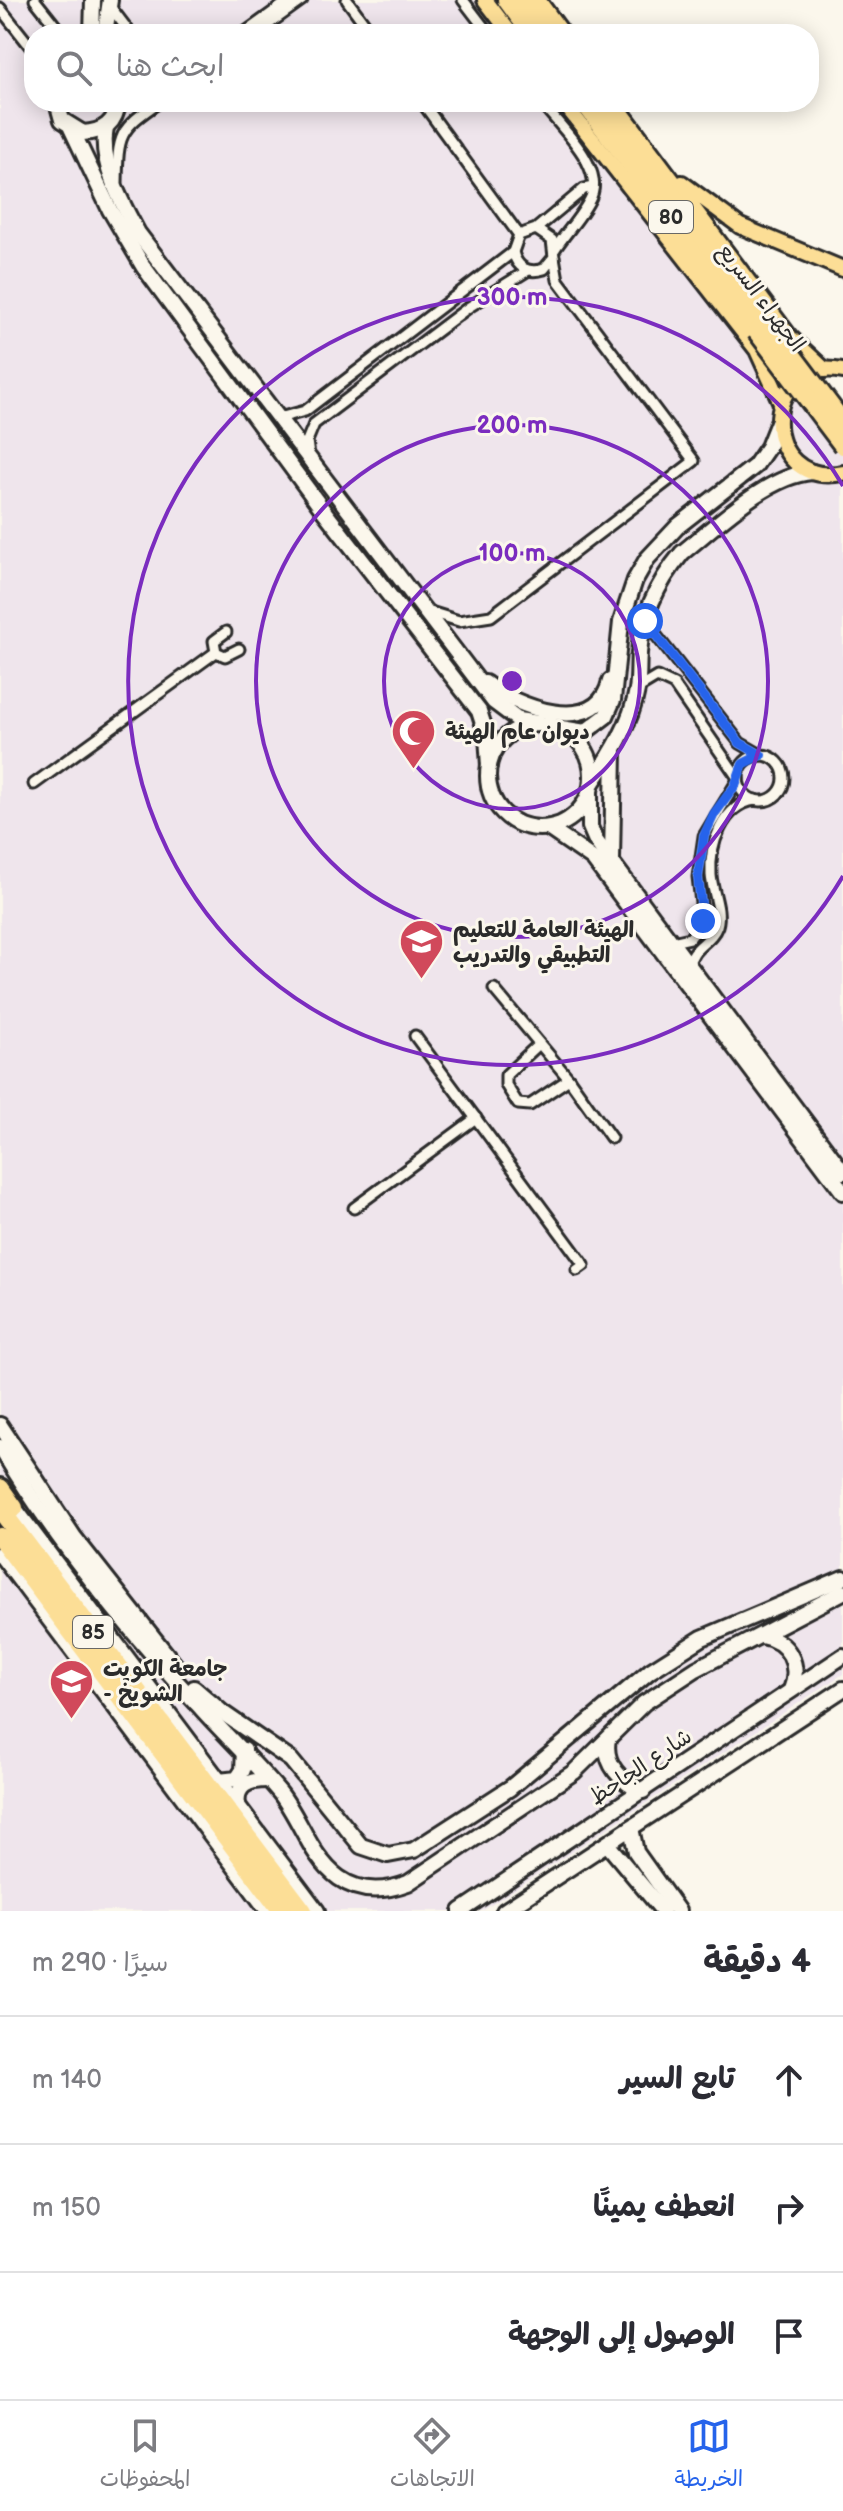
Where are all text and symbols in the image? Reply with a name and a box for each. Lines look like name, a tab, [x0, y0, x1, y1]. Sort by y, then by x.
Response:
search box	[24, 24, 819, 112]
icon: search	[52, 46, 96, 90]
text: ابحث هنا	[116, 49, 224, 85]
road number: 80	[649, 201, 693, 233]
street label: الجهراء السريع	[710, 238, 810, 358]
text: 300 m	[477, 283, 547, 312]
text: 200 m	[477, 411, 547, 440]
text: 100 m	[479, 539, 545, 568]
route start	[627, 603, 663, 639]
centre of rings	[498, 667, 526, 695]
mosque icon: ديوان عام الهيئة	[390, 707, 438, 770]
place label: ديوان عام الهيئة	[445, 719, 590, 748]
route end	[685, 903, 721, 939]
place label: الهيئة العامة للتعليم التطبيقي والتدريب	[453, 917, 634, 974]
school or university icon: الهيئة العامة للتعليم التطبيقي والتدريب	[398, 918, 446, 981]
road number: 85	[73, 1616, 113, 1648]
place label: جامعة الكويت - الشويخ	[103, 1656, 227, 1708]
school or university icon: جامعة الكويت - الشويخ	[48, 1657, 96, 1720]
street label: شارع الجاحظ	[584, 1723, 698, 1812]
text: 4 دقيقة	[703, 1941, 811, 1982]
text: سيرًا · 290 m	[32, 1948, 168, 1979]
icon: ahead	[767, 2058, 811, 2102]
text: تابع السير	[620, 2061, 735, 2097]
text: 140 m	[32, 2065, 102, 2096]
icon: right	[767, 2186, 811, 2230]
text: انعطف يمينًا	[593, 2189, 735, 2225]
text: 150 m	[32, 2193, 101, 2224]
icon: arrive	[767, 2314, 811, 2358]
text: الوصول إلى الوجهة	[508, 2317, 735, 2353]
tab: المحفوظات	[100, 2414, 190, 2498]
tab: الاتجاهات	[390, 2414, 475, 2498]
tab: الخريطة	[675, 2414, 743, 2498]

